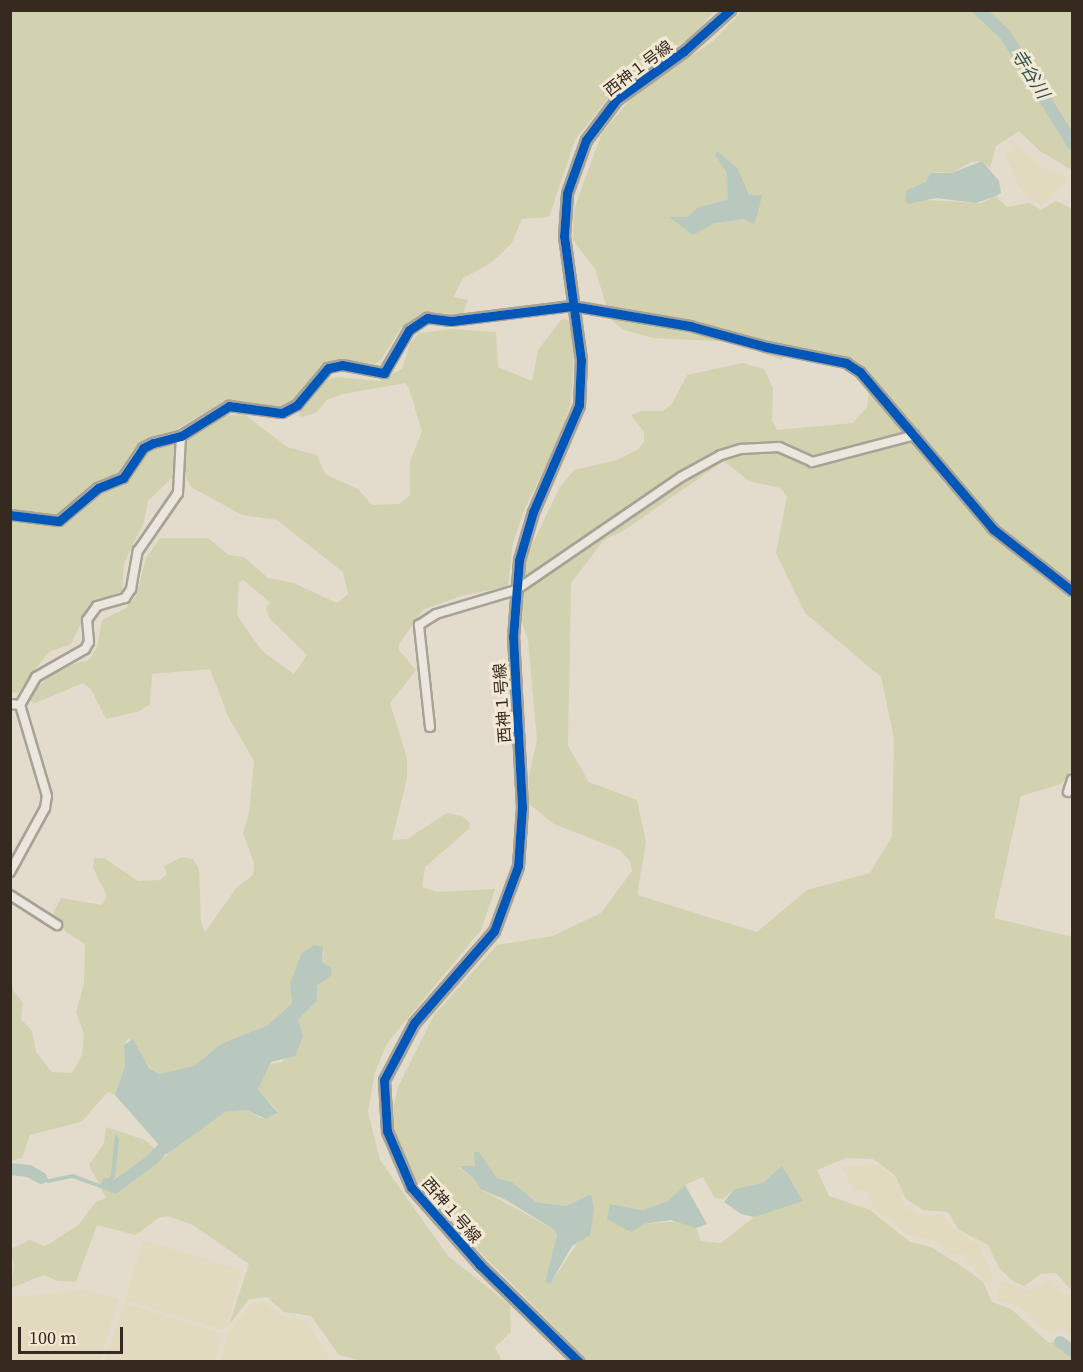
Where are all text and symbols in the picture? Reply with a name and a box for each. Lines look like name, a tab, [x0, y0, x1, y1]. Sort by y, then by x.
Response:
street label: 西神１号線	[600, 36, 676, 100]
water label: 寺谷川	[1007, 45, 1053, 103]
street label: 西神１号線	[490, 662, 514, 744]
street label: 西神１号線	[419, 1174, 485, 1246]
scale bar	[21, 1315, 126, 1353]
text: 100 m	[29, 1325, 76, 1350]

